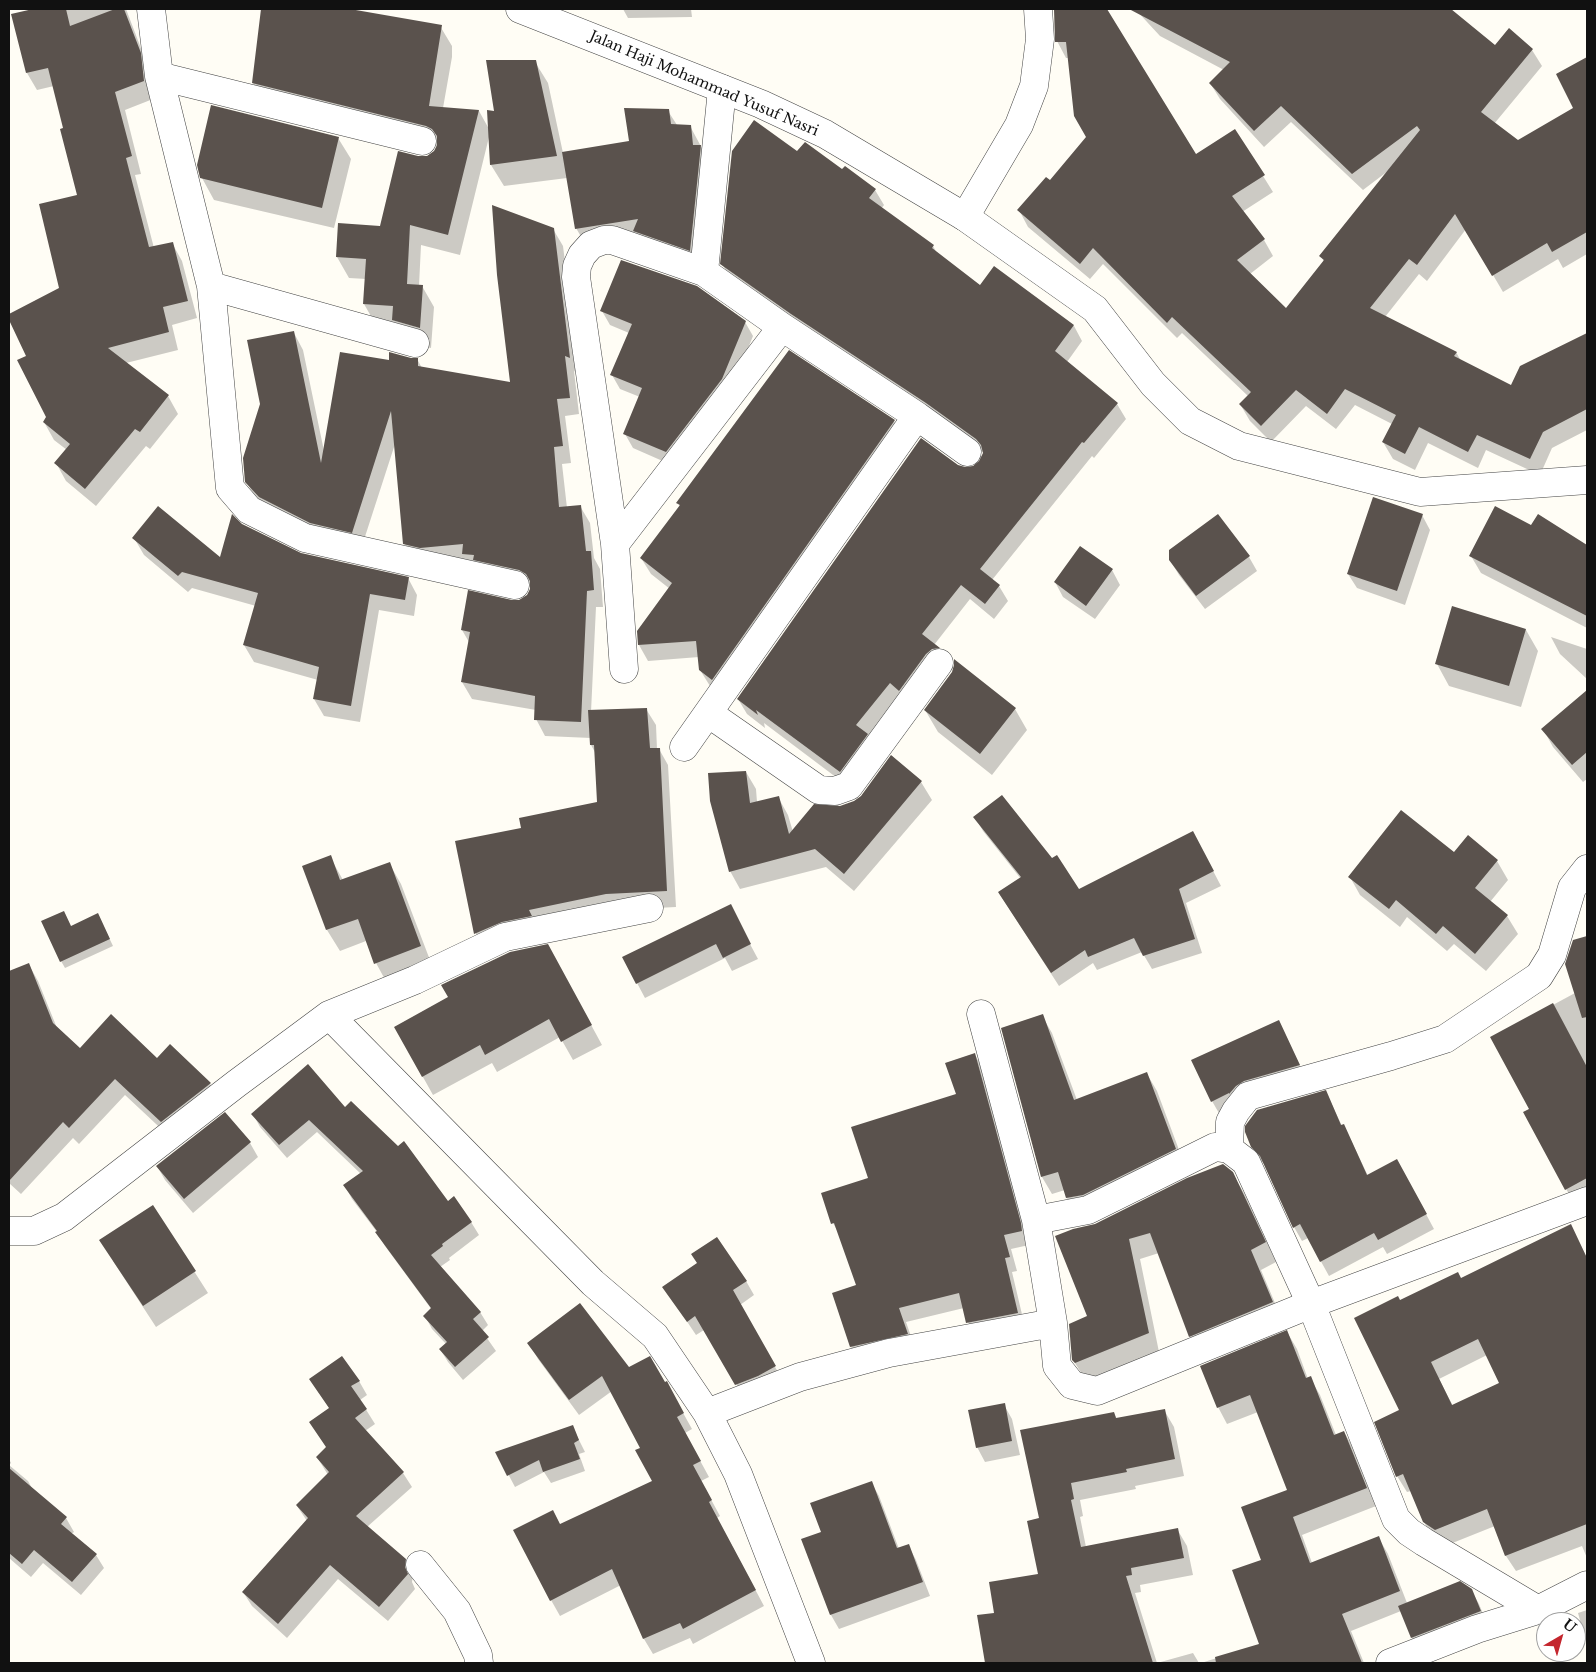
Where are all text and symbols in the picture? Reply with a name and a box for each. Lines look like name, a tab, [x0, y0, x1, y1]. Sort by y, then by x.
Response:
street label: Jalan Haji Mohammad Yusuf Nasri	[587, 28, 821, 140]
north arrow	[1536, 1612, 1586, 1662]
text: U	[1559, 1615, 1580, 1637]

